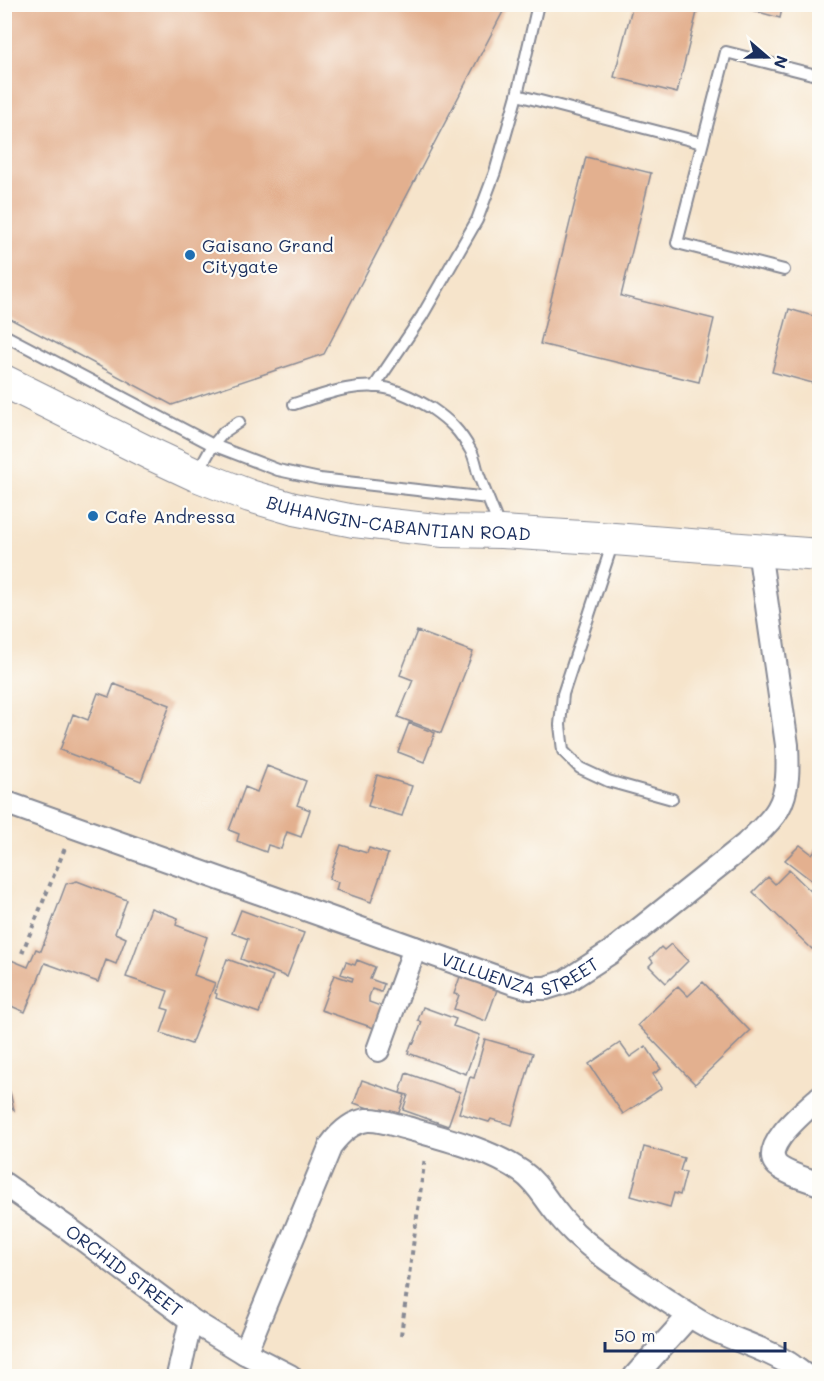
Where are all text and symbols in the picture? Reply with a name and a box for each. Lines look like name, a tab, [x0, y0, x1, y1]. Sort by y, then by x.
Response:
north arrow	[737, 27, 797, 87]
text: N	[770, 53, 794, 72]
place label: Gaisano Grand Citygate	[202, 233, 333, 278]
marker: Gaisano Grand Citygate	[183, 248, 197, 262]
street label: BUHANGIN-CABANTIAN ROAD	[264, 490, 531, 546]
place label: Cafe Andressa	[105, 504, 236, 528]
marker: Cafe Andressa	[86, 509, 100, 523]
street label: VILLUENZA STREET	[435, 943, 603, 967]
text: VILLUENZA STREET	[438, 946, 603, 1001]
street label: ORCHID STREET	[61, 1219, 188, 1322]
scale bar	[605, 1315, 785, 1353]
text: 50 m	[614, 1323, 656, 1347]

